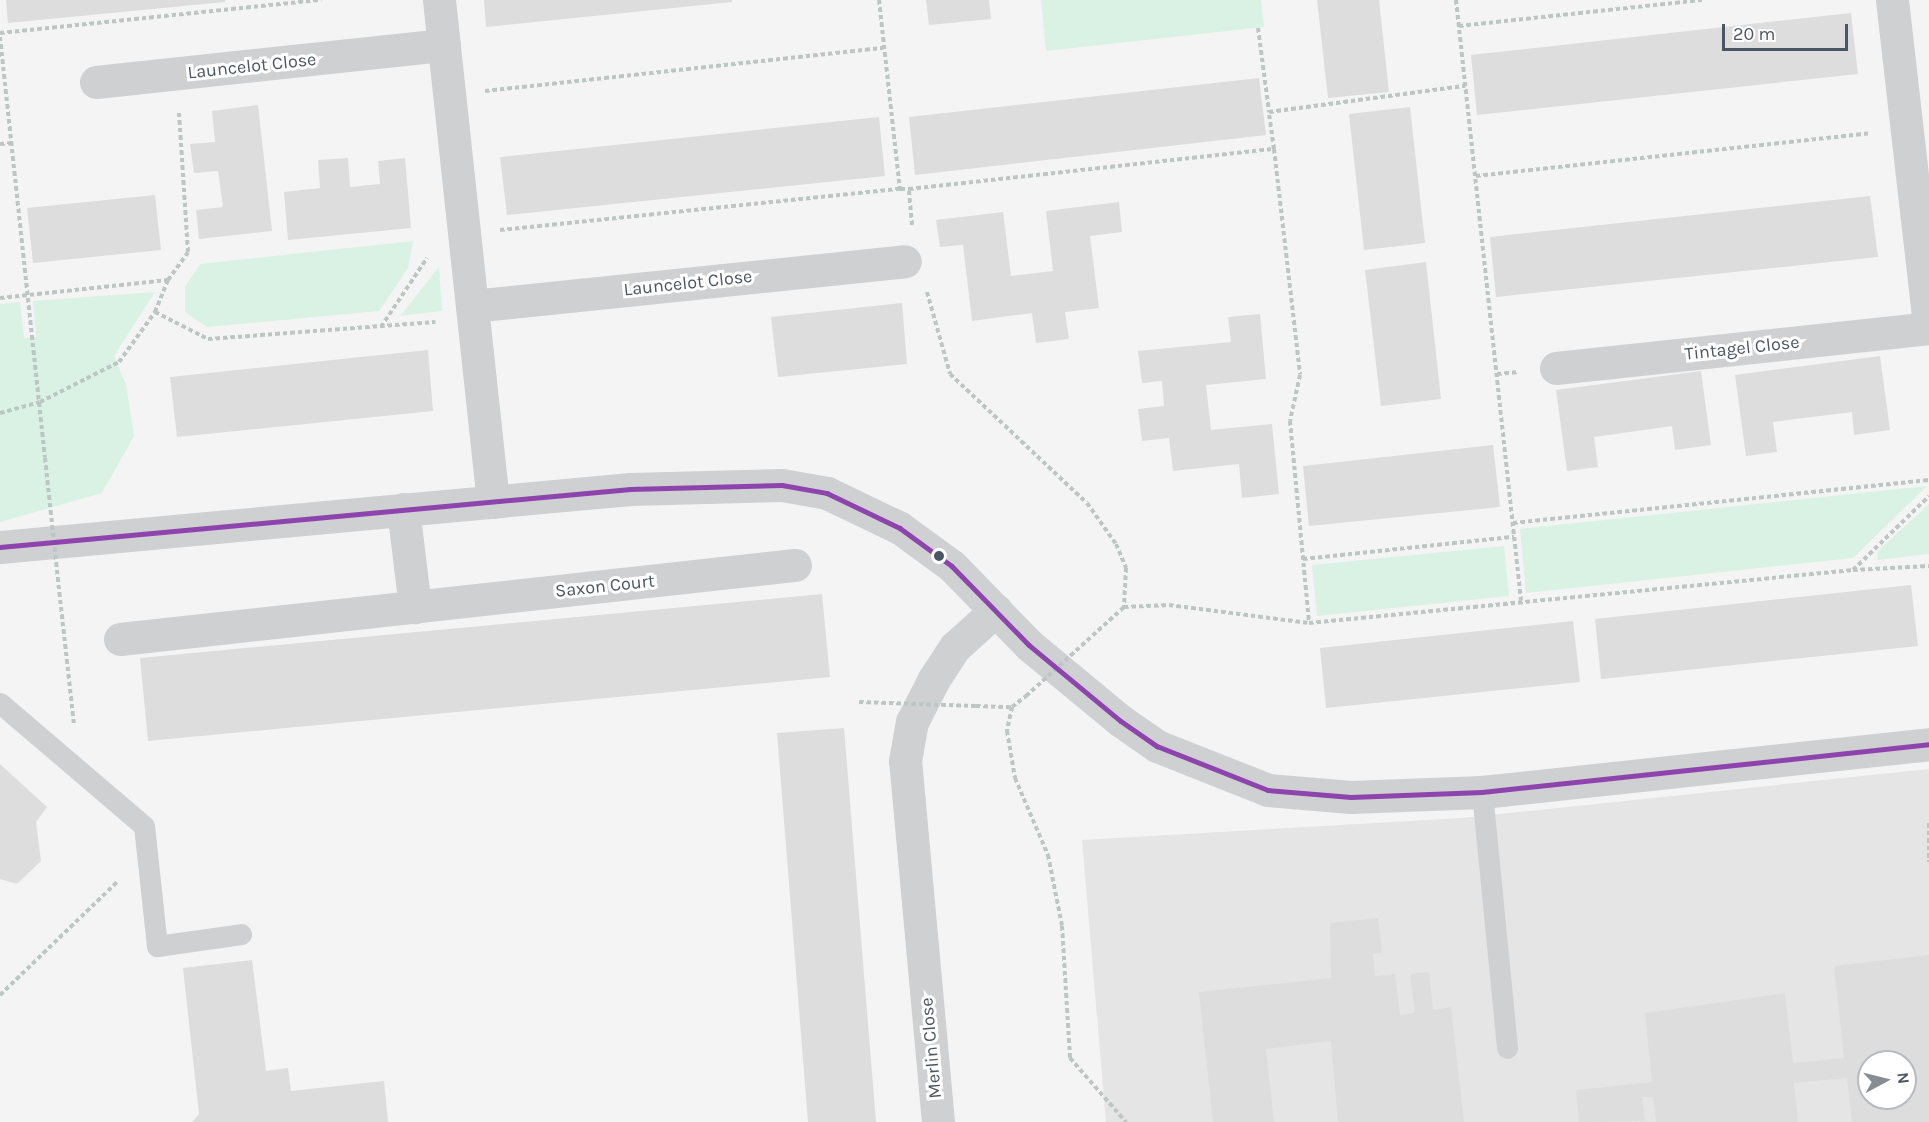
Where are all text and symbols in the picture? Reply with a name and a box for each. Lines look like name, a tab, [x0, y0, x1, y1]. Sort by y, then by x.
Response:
scale bar	[1725, 12, 1851, 50]
text: 20 m	[1733, 23, 1775, 45]
street label: Launcelot Close	[187, 49, 317, 83]
street label: Launcelot Close	[623, 266, 753, 300]
street label: Tintagel Close	[1684, 331, 1800, 365]
unlabelled marker	[933, 550, 945, 562]
street label: Saxon Court	[554, 570, 656, 602]
street label: Merlin Close	[916, 997, 946, 1099]
north arrow	[1857, 1050, 1917, 1110]
text: N	[1893, 1071, 1914, 1085]

